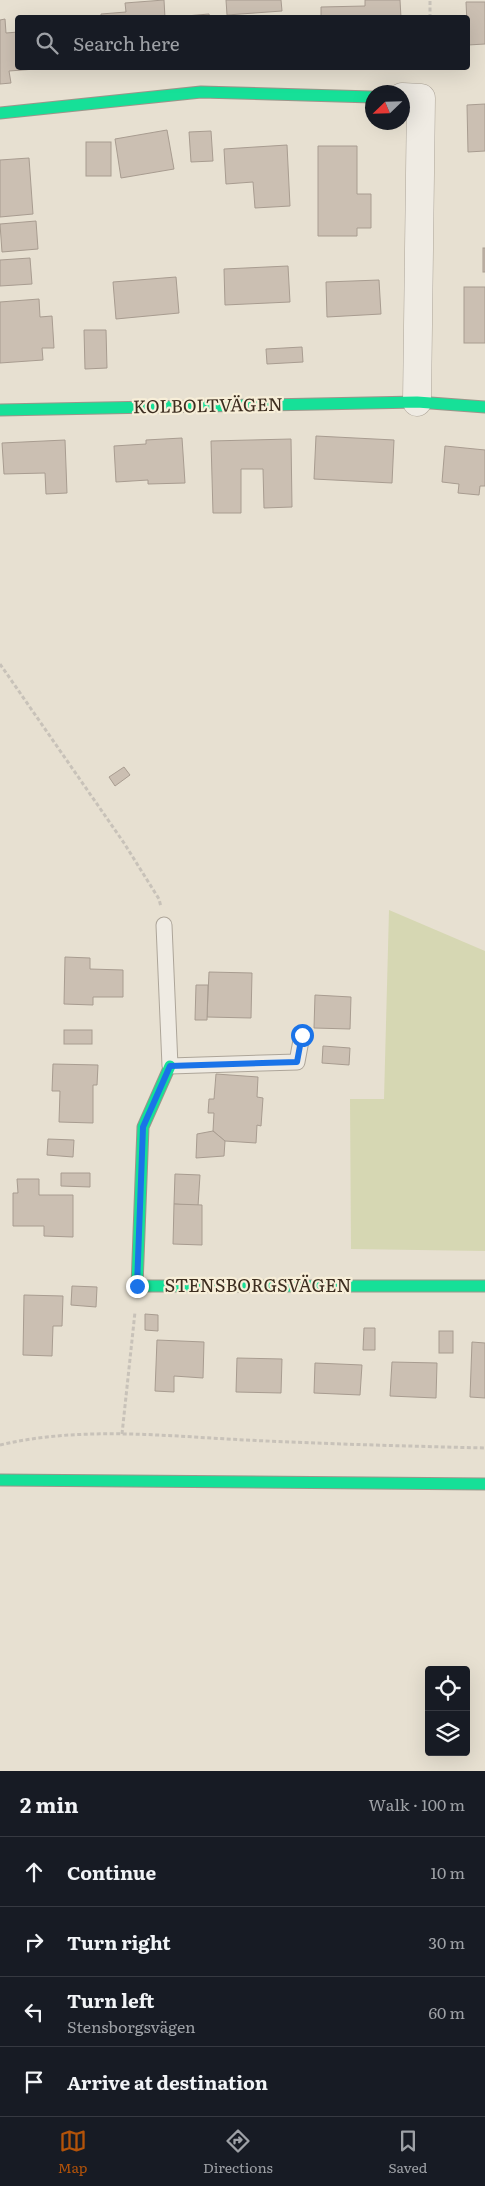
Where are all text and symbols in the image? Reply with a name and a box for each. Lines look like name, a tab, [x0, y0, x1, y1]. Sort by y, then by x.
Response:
search box	[15, 15, 470, 70]
icon: search	[33, 29, 61, 57]
text: Search here	[73, 29, 180, 57]
north arrow	[365, 85, 410, 130]
street label: KOLBOLTVÄGEN	[133, 390, 283, 419]
route start	[291, 1024, 314, 1047]
street label: STENSBORGSVÄGEN	[165, 1271, 351, 1298]
route end	[126, 1275, 149, 1298]
map controls	[425, 1666, 470, 1756]
button: locate	[425, 1666, 470, 1711]
button: layers	[425, 1711, 470, 1756]
text: 2 min	[20, 1788, 79, 1819]
text: Walk · 100 m	[369, 1792, 465, 1816]
icon: ahead	[20, 1858, 48, 1886]
text: Continue	[67, 1858, 156, 1886]
text: 10 m	[431, 1860, 465, 1884]
icon: right	[20, 1928, 48, 1956]
text: Turn right	[67, 1928, 171, 1956]
text: 30 m	[428, 1930, 465, 1954]
text: Turn left	[67, 1986, 154, 2014]
icon: left	[20, 1998, 48, 2026]
text: 60 m	[428, 2000, 465, 2024]
text: Stensborgsvägen	[67, 2014, 196, 2038]
icon: arrive	[20, 2068, 48, 2096]
text: Arrive at destination	[67, 2068, 268, 2096]
tab: Map	[58, 2127, 88, 2177]
tab: Directions	[203, 2127, 273, 2177]
tab: Saved	[388, 2127, 427, 2177]

